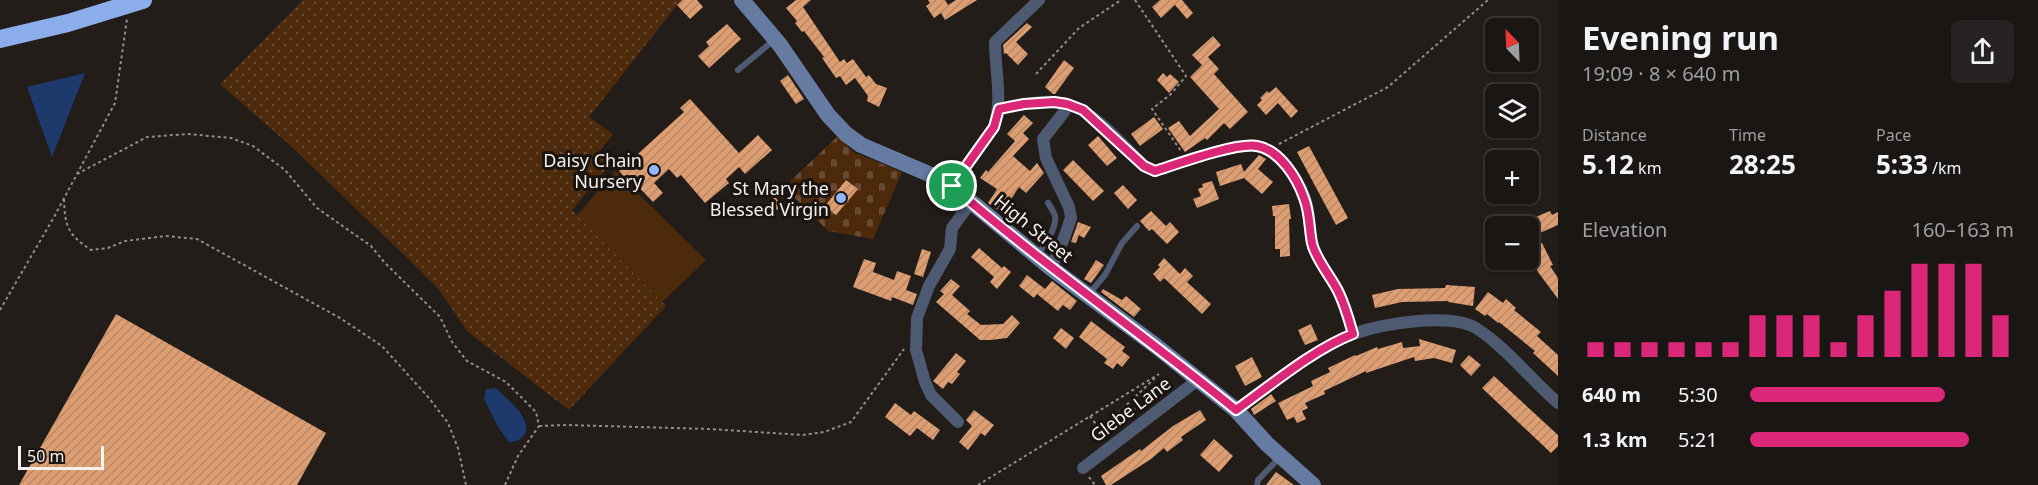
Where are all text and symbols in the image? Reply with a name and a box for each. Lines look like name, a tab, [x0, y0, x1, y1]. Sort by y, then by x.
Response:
text: Evening run	[1582, 15, 1779, 60]
north arrow	[1485, 18, 1539, 72]
map controls	[1485, 18, 1539, 270]
button: share	[1951, 20, 2014, 83]
text: 19:09 · 8 × 640 m	[1582, 60, 1740, 87]
button: layers	[1485, 84, 1539, 138]
text: Distance	[1582, 124, 1647, 146]
text: Time	[1729, 124, 1766, 146]
text: Pace	[1876, 124, 1911, 146]
text: 5.12	[1582, 146, 1634, 182]
text: 28:25	[1729, 146, 1796, 182]
text: 5:33	[1876, 146, 1928, 182]
place label: Daisy Chain Nursery	[543, 148, 643, 193]
button: +	[1485, 150, 1539, 204]
text: km	[1634, 157, 1662, 179]
text: /km	[1928, 157, 1962, 179]
pin	[926, 160, 977, 211]
marker: Daisy Chain Nursery	[647, 163, 661, 177]
icon: arrive	[935, 169, 968, 202]
place label: St Mary the Blessed Virgin	[710, 176, 829, 221]
street label: High Street	[989, 189, 1079, 268]
marker: St Mary the Blessed Virgin	[834, 191, 848, 205]
button: −	[1485, 216, 1539, 270]
text: Elevation	[1582, 216, 1667, 243]
text: 160–163 m	[1911, 216, 2014, 243]
street label: Glebe Lane	[1085, 371, 1175, 447]
text: 640 m	[1582, 381, 1641, 408]
text: 5:30	[1678, 381, 1718, 408]
text: 1.3 km	[1582, 426, 1648, 453]
text: 5:21	[1678, 426, 1718, 453]
scale bar	[18, 443, 104, 470]
text: 50 m	[27, 445, 64, 467]

